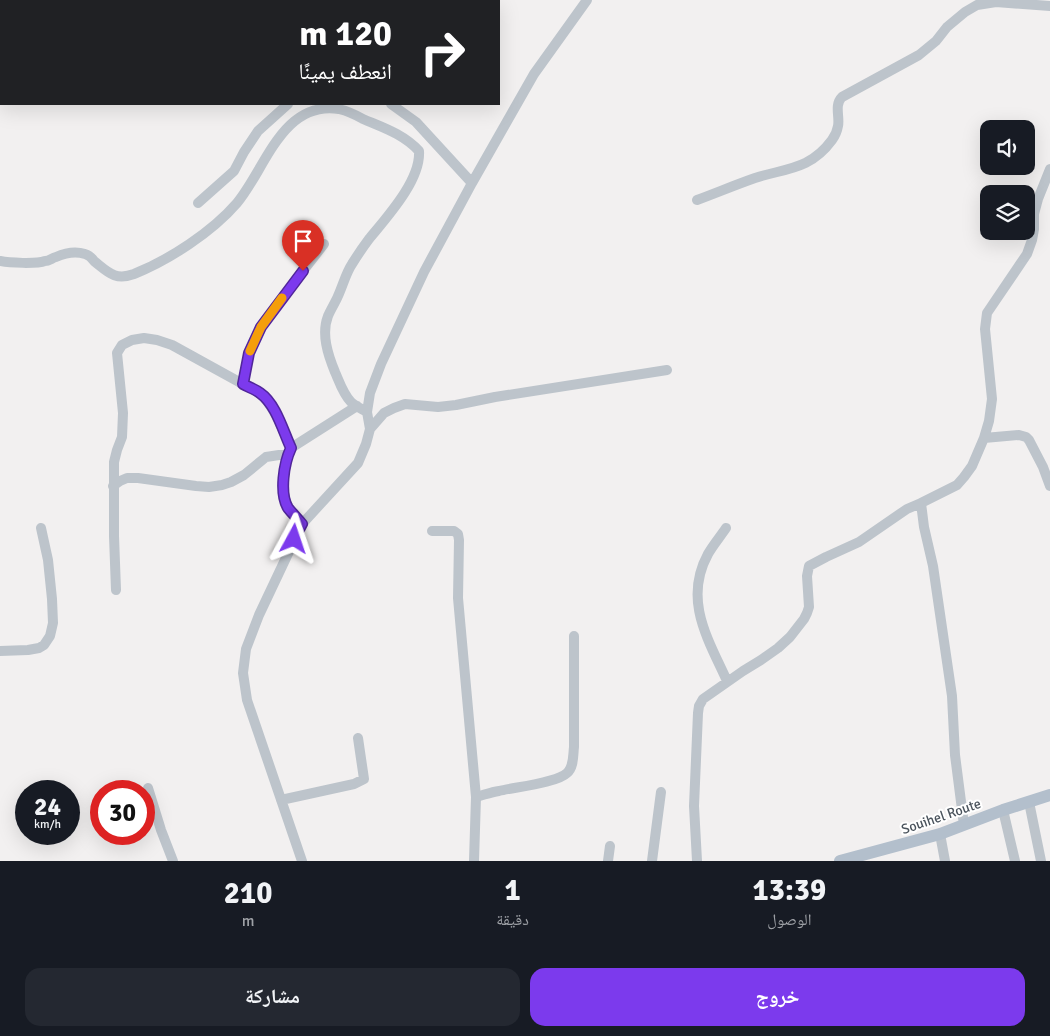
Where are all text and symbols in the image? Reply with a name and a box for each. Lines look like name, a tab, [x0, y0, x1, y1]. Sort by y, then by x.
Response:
text: 120 m	[299, 12, 392, 55]
icon: right	[410, 20, 475, 85]
text: انعطف يمينًا	[298, 58, 392, 85]
map controls	[980, 120, 1035, 240]
button: sound	[980, 120, 1035, 175]
button: layers	[980, 185, 1035, 240]
pin	[282, 220, 324, 271]
icon: arrive	[289, 227, 317, 255]
position arrow	[267, 512, 319, 564]
speed limit sign: 30	[90, 780, 155, 845]
text: 24	[34, 791, 61, 822]
street label: Souihel Route	[899, 795, 983, 838]
text: km/h	[34, 817, 61, 832]
text: 1	[504, 872, 521, 909]
text: 13:39	[753, 872, 826, 909]
text: 210	[224, 875, 272, 912]
text: دقيقة	[496, 910, 529, 930]
text: الوصول	[767, 910, 812, 930]
text: m	[242, 911, 255, 931]
button: مشاركة	[25, 968, 520, 1026]
button: خروج	[530, 968, 1025, 1026]

